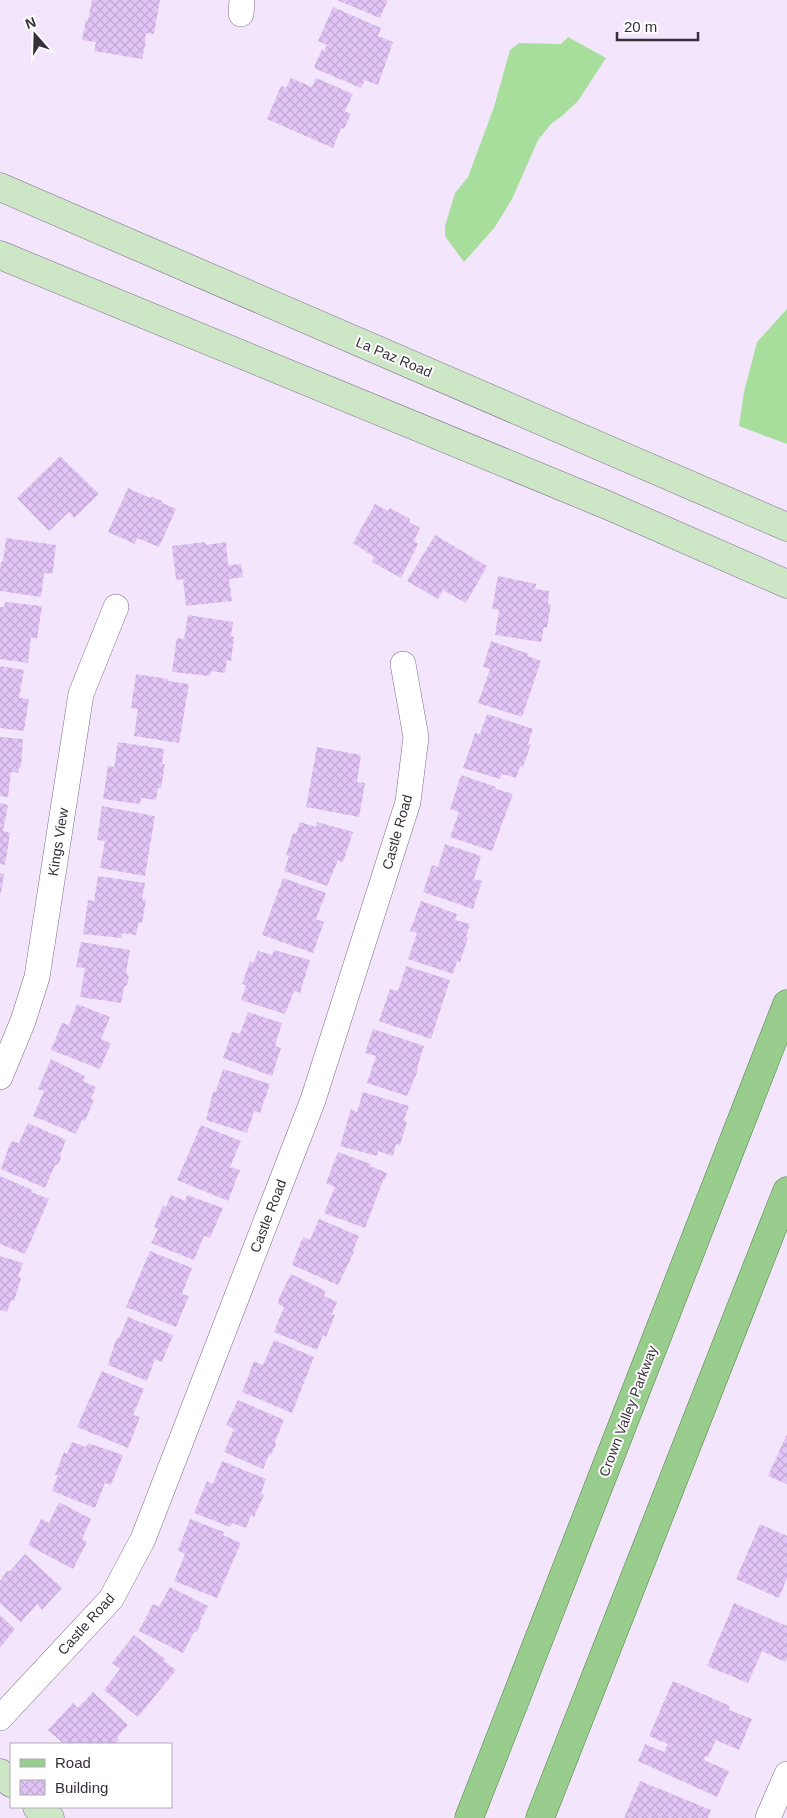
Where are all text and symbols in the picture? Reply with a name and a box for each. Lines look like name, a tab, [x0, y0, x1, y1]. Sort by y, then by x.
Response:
north arrow	[10, 10, 60, 60]
scale bar	[617, 10, 698, 42]
text: N	[23, 14, 38, 32]
text: 20 m	[624, 18, 657, 35]
street label: La Paz Road	[354, 334, 434, 380]
street label: Castle Road	[379, 793, 415, 871]
street label: Kings View	[45, 806, 71, 877]
street label: Castle Road	[247, 1177, 289, 1255]
street label: Crown Valley Parkway	[596, 1343, 660, 1479]
street label: Castle Road	[54, 1590, 118, 1658]
legend	[10, 1743, 172, 1808]
text: Road	[55, 1754, 91, 1771]
text: Building	[55, 1779, 108, 1796]

